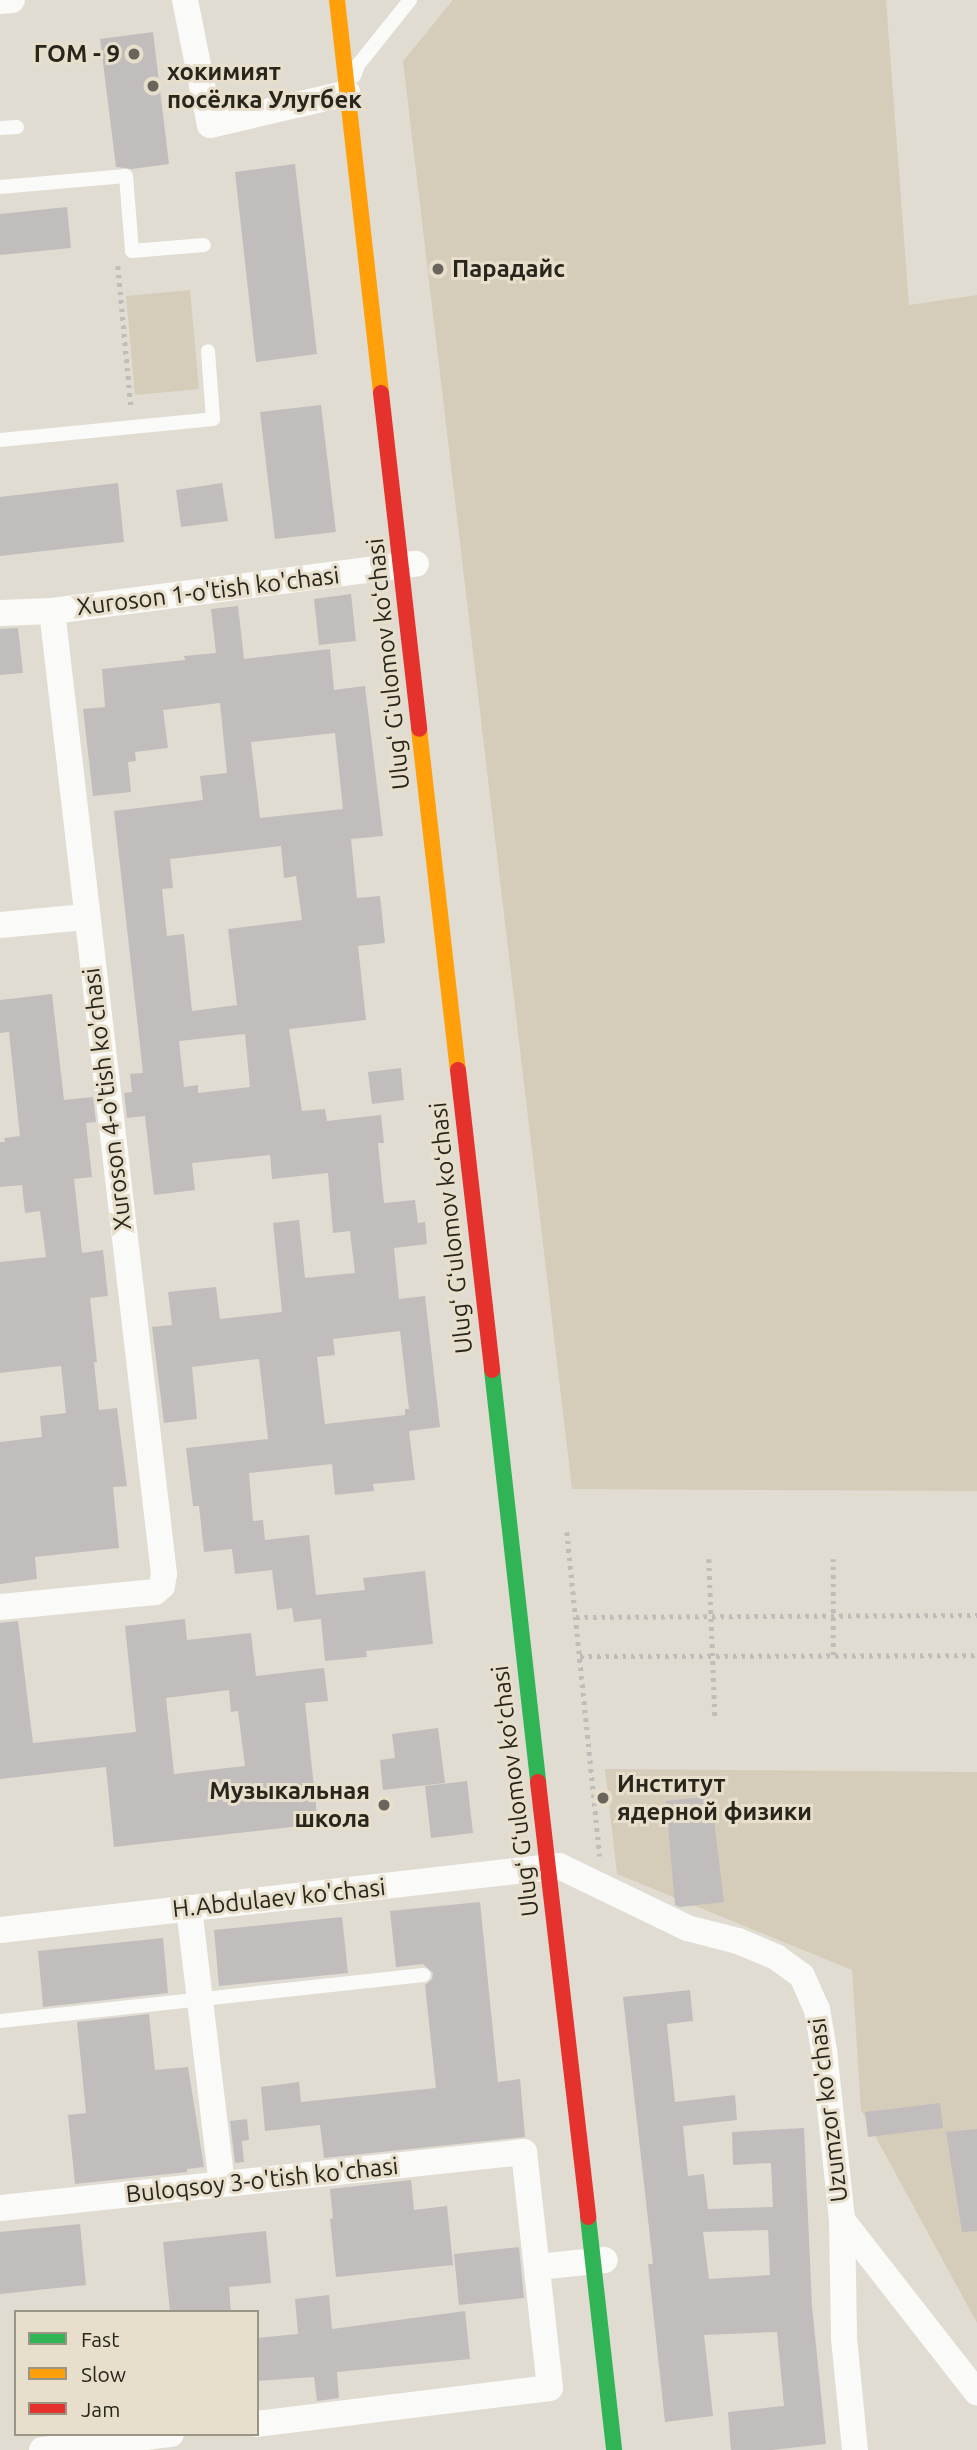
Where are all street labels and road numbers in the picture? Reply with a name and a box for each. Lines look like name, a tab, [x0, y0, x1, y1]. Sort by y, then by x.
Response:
street label: Ulugʻ Gʻulomov koʻchasi	[360, 537, 416, 791]
street label: Хuroson 1-o'tish ko'chasi	[75, 561, 341, 621]
street label: Xuroson 4-o'tish ko'chasi	[77, 966, 137, 1232]
street label: Ulugʻ Gʻulomov koʻchasi	[423, 1101, 479, 1355]
street label: Ulugʻ Gʻulomov koʻchasi	[485, 1664, 545, 1918]
street label: H.Abdulaev ko'chasi	[171, 1872, 387, 1924]
street label: Uzumzor ko'chasi	[802, 2016, 854, 2204]
street label: Buloqsoy 3-o'tish ko'chasi	[124, 2151, 400, 2209]

